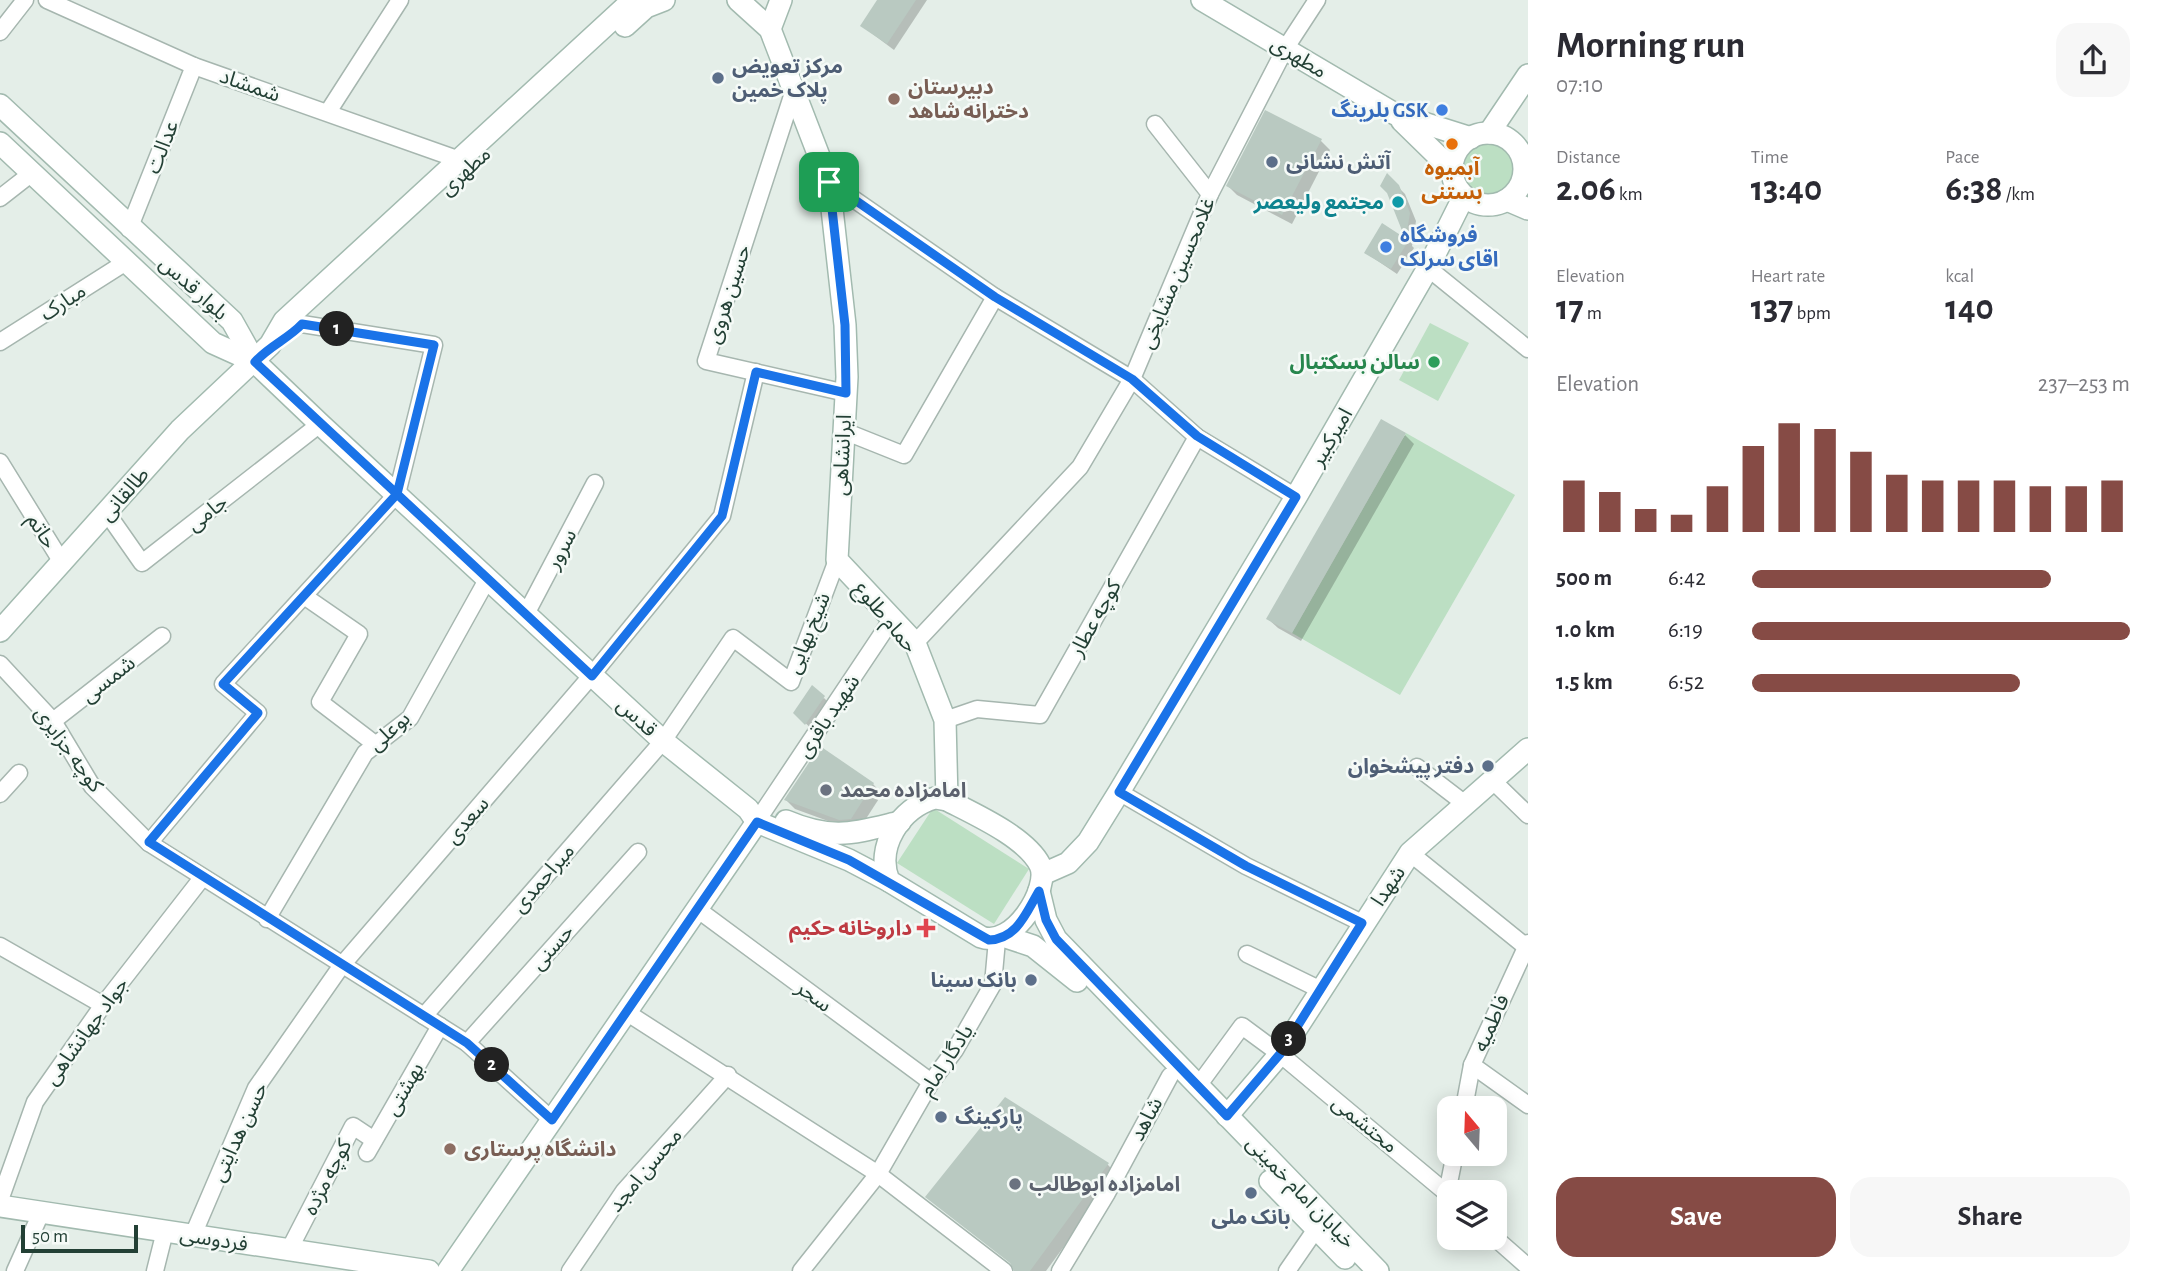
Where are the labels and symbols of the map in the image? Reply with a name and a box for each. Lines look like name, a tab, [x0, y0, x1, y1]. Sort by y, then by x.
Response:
street label: مطهری	[1267, 33, 1330, 83]
place label: مرکز تعویض پلاک خمین	[732, 56, 843, 104]
street label: شمشاد	[217, 65, 283, 106]
marker: مرکز تعویض پلاک خمین	[710, 70, 726, 86]
place label: دبیرستان دخترانه شاهد	[908, 77, 1029, 123]
marker: دبیرستان دخترانه شاهد	[886, 91, 902, 107]
place label: بلرینگ GSK	[1331, 98, 1429, 122]
marker: بلرینگ GSK	[1434, 102, 1450, 118]
street label: عدالت	[142, 118, 183, 177]
marker: آبمیوه بستنی	[1444, 136, 1460, 152]
street label: مطهری	[436, 143, 495, 201]
place label: آتش نشانی	[1286, 150, 1392, 174]
pin	[799, 152, 859, 212]
marker: آتش نشانی	[1264, 154, 1280, 170]
place label: آبمیوه بستنی	[1421, 156, 1483, 204]
place label: مجتمع ولیعصر	[1253, 192, 1384, 217]
street label: غلامحسین مشایخی	[1136, 194, 1220, 352]
marker: مجتمع ولیعصر	[1390, 194, 1406, 210]
place label: فروشگاه اقای سرلک	[1400, 223, 1499, 271]
marker: فروشگاه اقای سرلک	[1378, 239, 1394, 255]
street label: حسین هروی	[703, 242, 755, 346]
street label: بلوار قدس	[155, 252, 232, 325]
street label: مبارک	[37, 280, 90, 326]
pin: 1	[320, 312, 354, 346]
place label: سالن بسکتبال	[1289, 352, 1420, 374]
marker: سالن بسکتبال	[1426, 354, 1442, 370]
street label: امیرکبیر	[1306, 405, 1357, 471]
street label: ایرانشاهی	[830, 414, 856, 496]
street label: طالقانی	[96, 464, 154, 526]
street label: جامی	[183, 491, 232, 536]
street label: حاتم	[20, 510, 60, 554]
street label: سرور	[542, 526, 581, 574]
street label: کوچه عطار	[1065, 576, 1127, 662]
street label: حمام طلوع	[846, 578, 921, 660]
street label: شیخ بهایی	[783, 590, 838, 678]
street label: شمسی	[77, 652, 140, 708]
street label: شهید باقری	[793, 671, 865, 762]
street label: قدس	[612, 694, 661, 741]
street label: کوچه جزایری	[29, 703, 107, 798]
street label: بوعلی	[365, 708, 415, 756]
place label: دفتر پیشخوان	[1348, 755, 1474, 780]
marker: دفتر پیشخوان	[1480, 758, 1496, 774]
place label: امامزاده محمد	[840, 780, 966, 802]
marker: امامزاده محمد	[818, 782, 834, 798]
street label: سعدی	[442, 793, 494, 848]
street label: میراحمدی	[508, 840, 579, 917]
street label: شهدا	[1368, 862, 1410, 911]
place label: داروخانه حکیم	[789, 918, 912, 943]
marker: داروخانه حکیم	[918, 920, 934, 936]
street label: حسنی	[527, 921, 579, 975]
place label: بانک سینا	[931, 970, 1017, 992]
marker: بانک سینا	[1023, 972, 1039, 988]
street label: جواد جهانشاهی	[41, 974, 133, 1089]
street label: سحر	[791, 976, 835, 1017]
street label: فاطمیه	[1470, 992, 1513, 1055]
street label: یادگار امام	[915, 1020, 981, 1103]
pin: 3	[1272, 1021, 1306, 1056]
pin: 2	[475, 1048, 510, 1082]
street label: بهشتی	[381, 1059, 429, 1120]
street label: حسن هدایتی	[207, 1079, 272, 1185]
street label: محتشمی	[1327, 1092, 1401, 1158]
street label: شاهد	[1126, 1094, 1166, 1144]
north arrow	[1437, 1096, 1507, 1166]
place label: پارکینگ	[955, 1105, 1023, 1131]
marker: پارکینگ	[933, 1109, 949, 1125]
street label: محسن امجد	[605, 1125, 687, 1217]
street label: خیابان امام خمینی	[1239, 1132, 1359, 1256]
street label: کوچه مژده	[300, 1136, 357, 1219]
place label: دانشگاه پرستاری	[464, 1137, 617, 1163]
marker: دانشگاه پرستاری	[442, 1141, 458, 1157]
place label: امامزاده ابوطالب	[1029, 1174, 1180, 1196]
marker: امامزاده ابوطالب	[1007, 1176, 1023, 1192]
marker: بانک ملی	[1243, 1185, 1259, 1201]
place label: بانک ملی	[1211, 1207, 1291, 1229]
scale bar	[21, 1222, 138, 1254]
street label: فردوسی	[178, 1224, 249, 1256]

